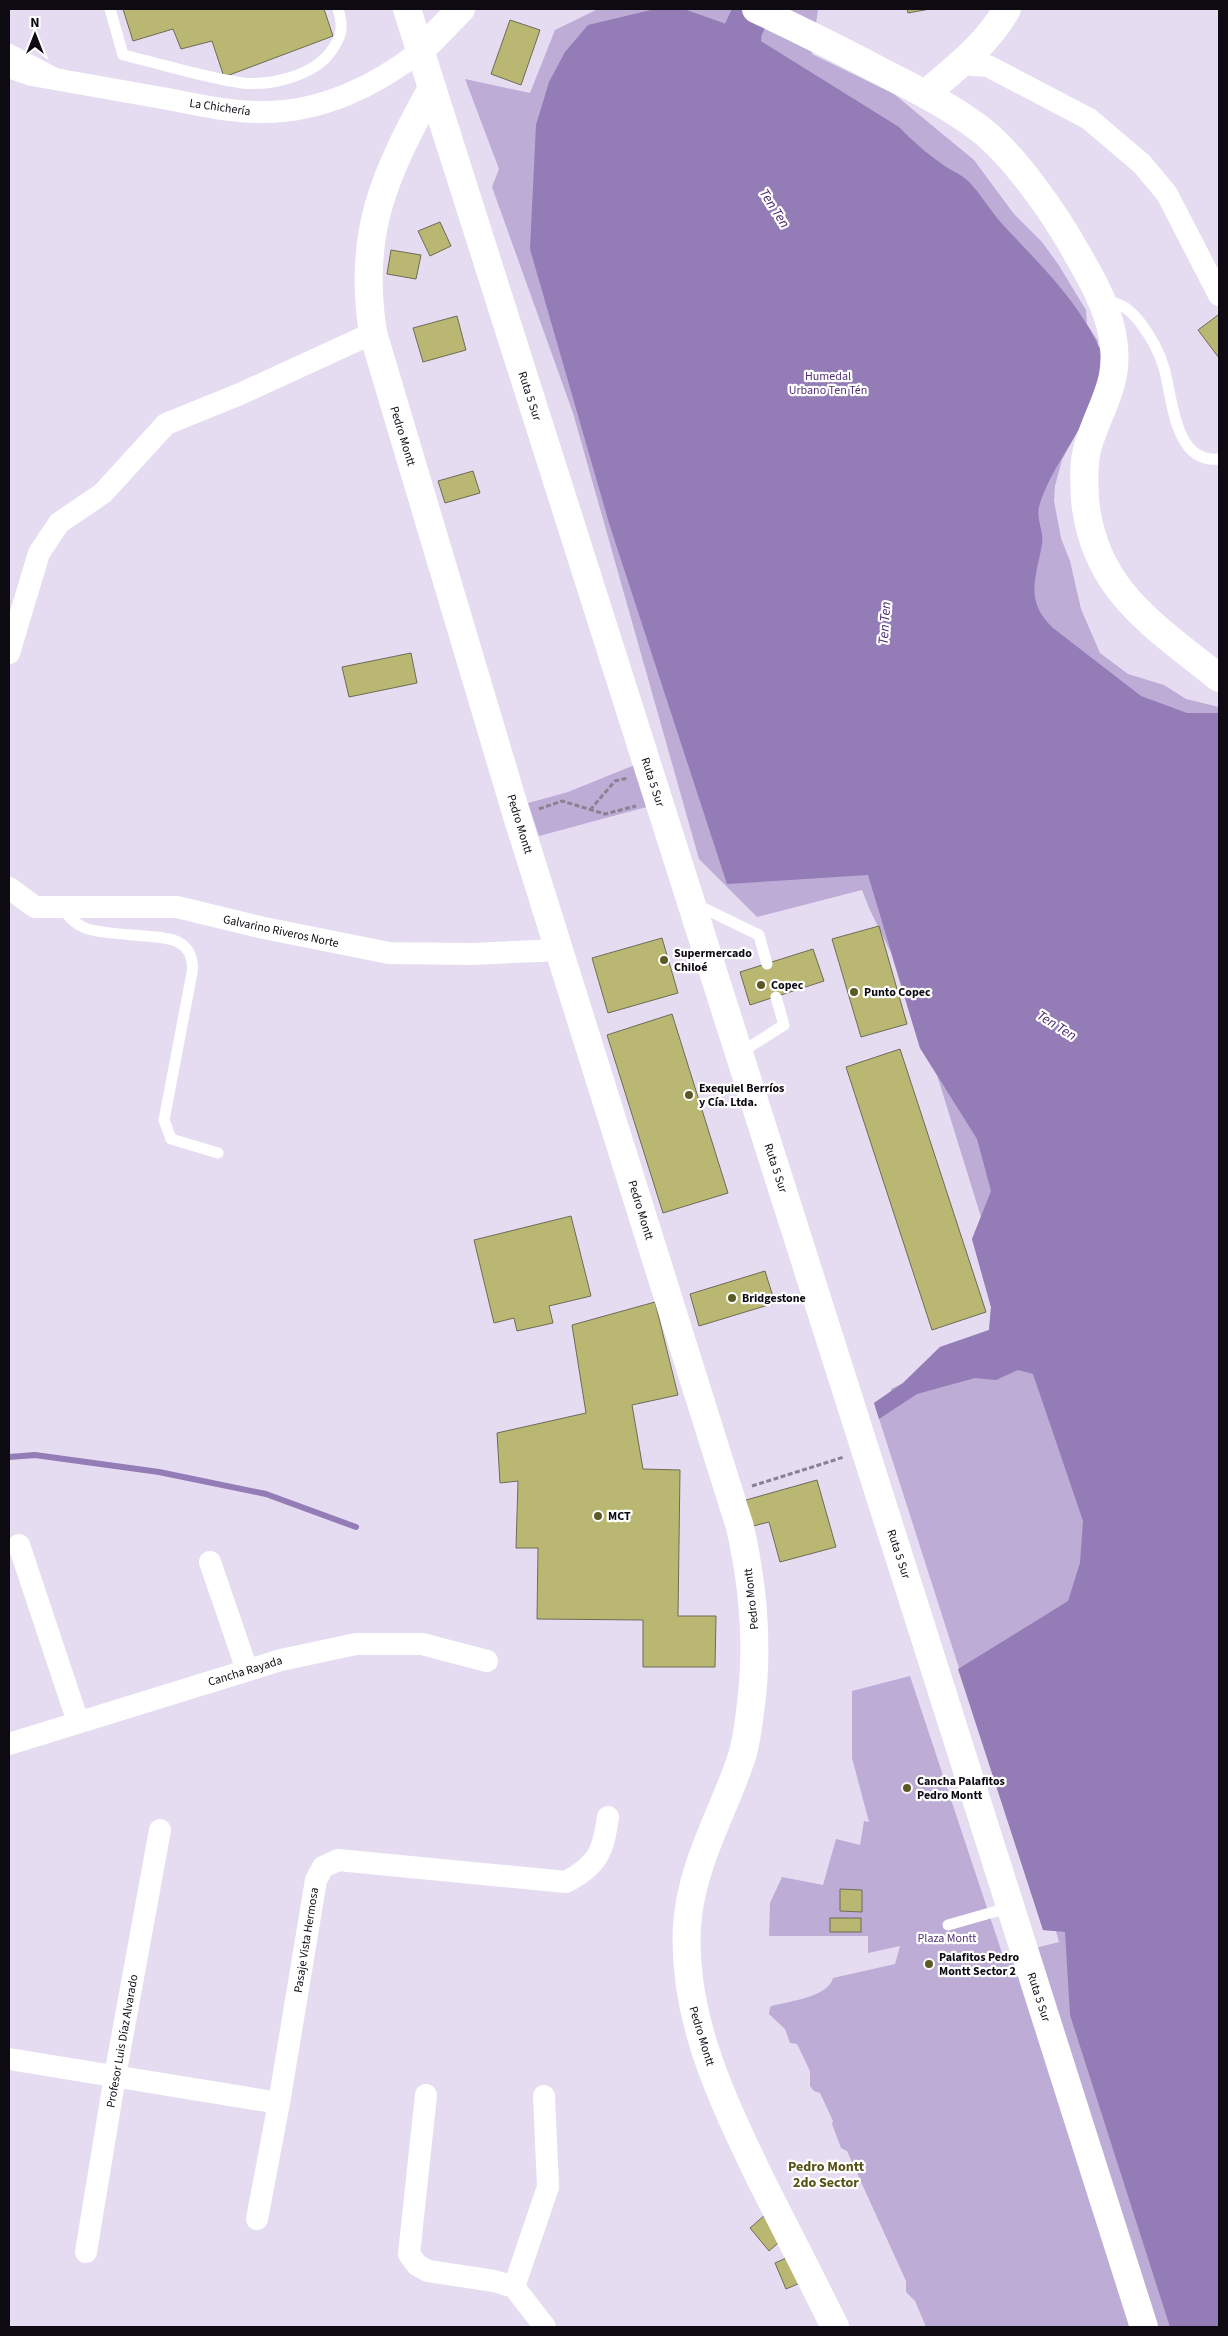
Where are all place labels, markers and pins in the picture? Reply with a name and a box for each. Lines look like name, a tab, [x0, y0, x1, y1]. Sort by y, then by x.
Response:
place label: Supermercado Chiloé	[674, 945, 752, 976]
marker: Supermercado Chiloé	[658, 954, 670, 966]
place label: Copec	[771, 977, 804, 994]
marker: Copec	[755, 979, 767, 991]
place label: Punto Copec	[864, 984, 931, 1001]
marker: Punto Copec	[848, 986, 860, 998]
place label: Exequiel Berríos y Cía. Ltda.	[699, 1080, 784, 1111]
marker: Exequiel Berríos y Cía. Ltda.	[683, 1089, 695, 1101]
place label: Bridgestone	[742, 1290, 806, 1307]
marker: Bridgestone	[726, 1292, 738, 1304]
place label: MCT	[608, 1508, 631, 1525]
marker: MCT	[592, 1510, 604, 1522]
place label: Cancha Palafitos Pedro Montt	[917, 1773, 1005, 1804]
marker: Cancha Palafitos Pedro Montt	[901, 1782, 913, 1794]
place label: Palafitos Pedro Montt Sector 2	[939, 1949, 1020, 1980]
marker: Palafitos Pedro Montt Sector 2	[923, 1958, 935, 1970]

